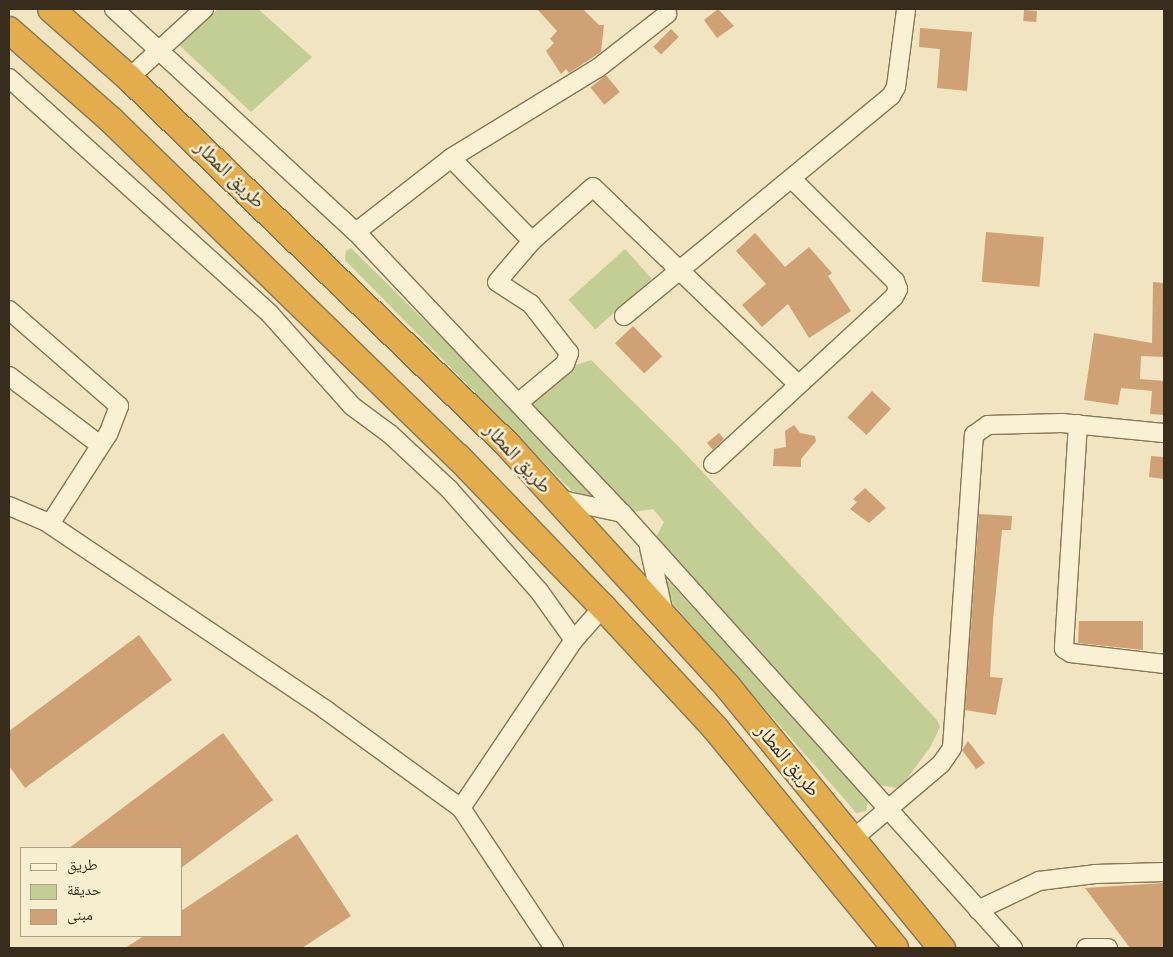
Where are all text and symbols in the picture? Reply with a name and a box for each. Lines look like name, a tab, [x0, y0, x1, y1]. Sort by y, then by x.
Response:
street label: طريق المطار	[190, 135, 270, 213]
street label: طريق المطار	[479, 418, 557, 498]
street label: طريق المطار	[750, 719, 826, 801]
legend	[20, 847, 182, 937]
text: طريق	[67, 856, 98, 874]
text: حديقة	[67, 881, 101, 899]
text: مبنى	[67, 906, 93, 924]

